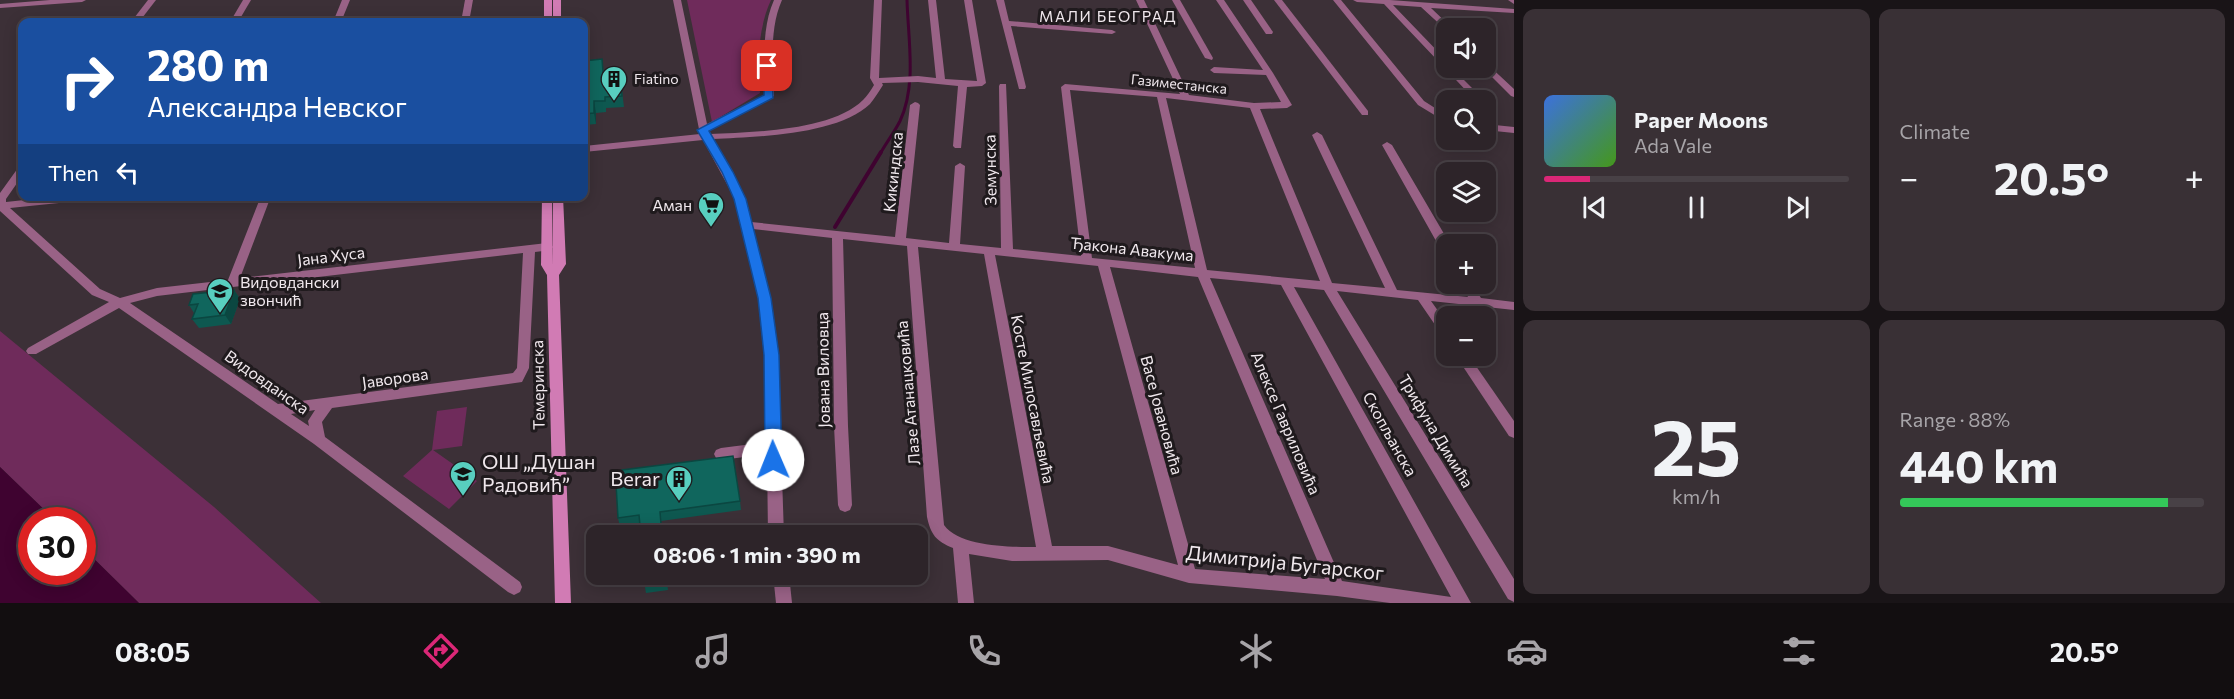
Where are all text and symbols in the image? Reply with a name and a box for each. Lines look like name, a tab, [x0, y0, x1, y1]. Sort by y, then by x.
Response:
district label: МАЛИ БЕОГРАД	[1039, 7, 1177, 25]
map controls	[1436, 18, 1496, 366]
button: sound	[1436, 18, 1496, 78]
text: 280 m	[147, 38, 269, 90]
pin	[741, 40, 792, 91]
icon: right	[48, 42, 126, 120]
icon: arrive	[750, 49, 783, 82]
building icon: Fiatino	[599, 64, 629, 102]
place label: Fiatino	[634, 70, 679, 87]
street label: Газиместанска	[1130, 70, 1228, 97]
text: Александра Невског	[147, 90, 407, 123]
button: search	[1436, 90, 1496, 150]
text: Paper Moons	[1634, 106, 1768, 133]
text: Climate	[1900, 119, 1970, 143]
street label: Кикиндска	[879, 131, 906, 213]
text: Ada Vale	[1634, 133, 1712, 157]
street label: Земунска	[979, 134, 1000, 206]
text: 20.5°	[1994, 149, 2109, 204]
icon: left	[111, 156, 144, 189]
text: −	[1900, 156, 1918, 197]
text: +	[2185, 156, 2204, 197]
text: Then	[48, 159, 99, 186]
button: layers	[1436, 162, 1496, 222]
supermarket icon: Аман	[696, 190, 726, 228]
icon: previous	[1578, 191, 1611, 224]
icon: pause	[1680, 191, 1713, 224]
icon: next	[1781, 191, 1814, 224]
place label: Аман	[652, 195, 692, 214]
street label: Ђакона Авакума	[1069, 233, 1195, 264]
button: +	[1436, 234, 1496, 294]
street label: Јана Хуса	[296, 242, 366, 269]
place label: Видовдански звончић	[240, 272, 339, 309]
school or university icon: Видовдански звончић	[205, 276, 235, 314]
button: −	[1436, 306, 1496, 366]
street label: Јована Виловца	[812, 312, 833, 428]
street label: Косте Милосављевића	[1008, 313, 1059, 485]
street label: Лазе Атанацковића	[892, 320, 923, 466]
street label: Темеринска	[527, 340, 548, 430]
street label: Видовданска	[222, 346, 313, 418]
street label: Алексе Гавриловића	[1248, 349, 1325, 497]
street label: Васе Јовановића	[1137, 353, 1188, 477]
street label: Јаворова	[361, 363, 429, 392]
street label: Трифуна Димића	[1395, 371, 1478, 491]
street label: Скопљанска	[1359, 388, 1421, 479]
text: 25	[1651, 397, 1741, 492]
text: Range · 88%	[1900, 407, 2010, 431]
position arrow	[741, 428, 805, 492]
text: 440 km	[1900, 437, 2058, 492]
place label: ОШ „Душан Радовић”	[482, 449, 595, 496]
school or university icon: ОШ „Душан Радовић”	[448, 459, 478, 497]
building icon: Berar	[664, 464, 694, 502]
place label: Berar	[610, 466, 660, 490]
text: km/h	[1672, 484, 1721, 508]
speed limit sign: 30	[18, 507, 96, 585]
street label: Димитрија Бугарског	[1185, 540, 1385, 584]
text: 08:06 · 1 min · 390 m	[653, 541, 861, 568]
icon: directions	[420, 630, 462, 672]
icon: music	[692, 630, 734, 672]
icon: phone	[963, 630, 1005, 672]
icon: climate	[1235, 630, 1277, 672]
icon: car	[1506, 630, 1548, 672]
icon: filters	[1778, 630, 1820, 672]
text: 08:05	[115, 635, 190, 668]
text: 20.5°	[2050, 635, 2119, 668]

